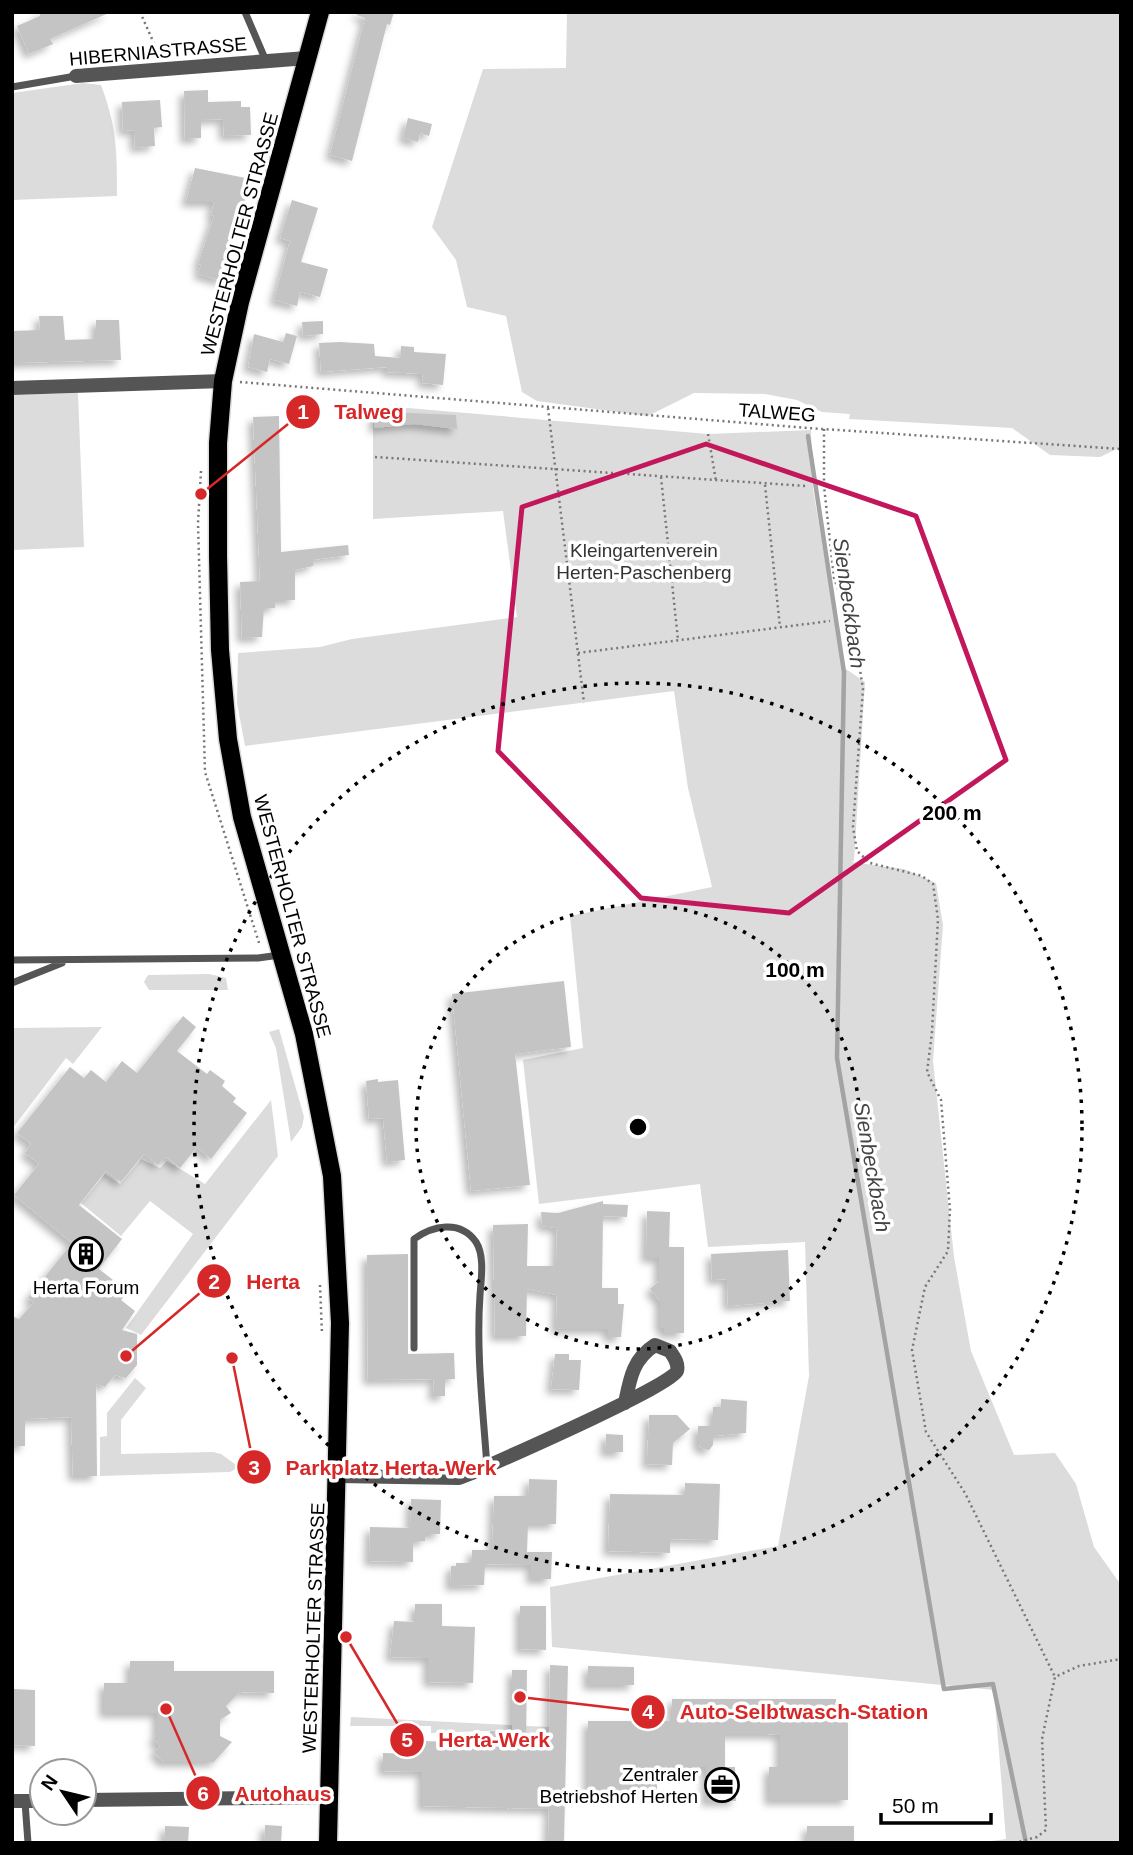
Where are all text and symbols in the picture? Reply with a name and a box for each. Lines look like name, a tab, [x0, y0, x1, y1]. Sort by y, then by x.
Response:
street label: HIBERNIASTRASSE	[68, 33, 248, 70]
street label: WESTERHOLTER STRASSE	[197, 110, 282, 358]
callout: Talweg	[285, 391, 418, 433]
street label: TALWEG	[738, 399, 816, 426]
text: 1	[297, 400, 309, 423]
text: Talweg	[334, 400, 404, 423]
water label: Sienbeckbach	[829, 536, 870, 670]
park label: Kleingartenverein Herten-Paschenberg	[556, 540, 732, 583]
street label: WESTERHOLTER STRASSE	[250, 792, 335, 1040]
text: 200 m	[922, 801, 982, 824]
text: 100 m	[765, 958, 825, 981]
water label: Sienbeckbach	[850, 1100, 895, 1234]
centre of rings	[626, 1115, 650, 1139]
building icon: Herta Forum	[67, 1235, 105, 1273]
callout: Herta	[197, 1260, 313, 1302]
text: 2	[208, 1270, 220, 1293]
text: Herta	[246, 1270, 300, 1293]
place label: Herta Forum	[33, 1277, 139, 1298]
callout: Parkplatz Herta-Werk	[236, 1446, 510, 1488]
text: 3	[248, 1456, 260, 1479]
text: Parkplatz Herta-Werk	[286, 1456, 497, 1479]
street label: WESTERHOLTER STRASSE	[299, 1502, 328, 1754]
callout: Auto-Selbtwasch-Station	[631, 1691, 942, 1733]
text: 4	[642, 1700, 654, 1723]
text: Auto-Selbtwasch-Station	[680, 1700, 928, 1723]
callout: Herta-Werk	[389, 1719, 564, 1761]
text: 5	[401, 1728, 413, 1751]
text: Herta-Werk	[438, 1728, 550, 1751]
north arrow	[28, 1757, 98, 1827]
place label: Zentraler Betriebshof Herten	[540, 1764, 699, 1807]
office icon: Zentraler Betriebshof Herten	[703, 1766, 741, 1804]
text: N	[37, 1771, 62, 1794]
callout: Autohaus	[185, 1772, 345, 1814]
text: 6	[197, 1782, 209, 1805]
text: Autohaus	[235, 1782, 331, 1805]
scale bar	[881, 1782, 991, 1826]
text: 50 m	[892, 1794, 939, 1817]

